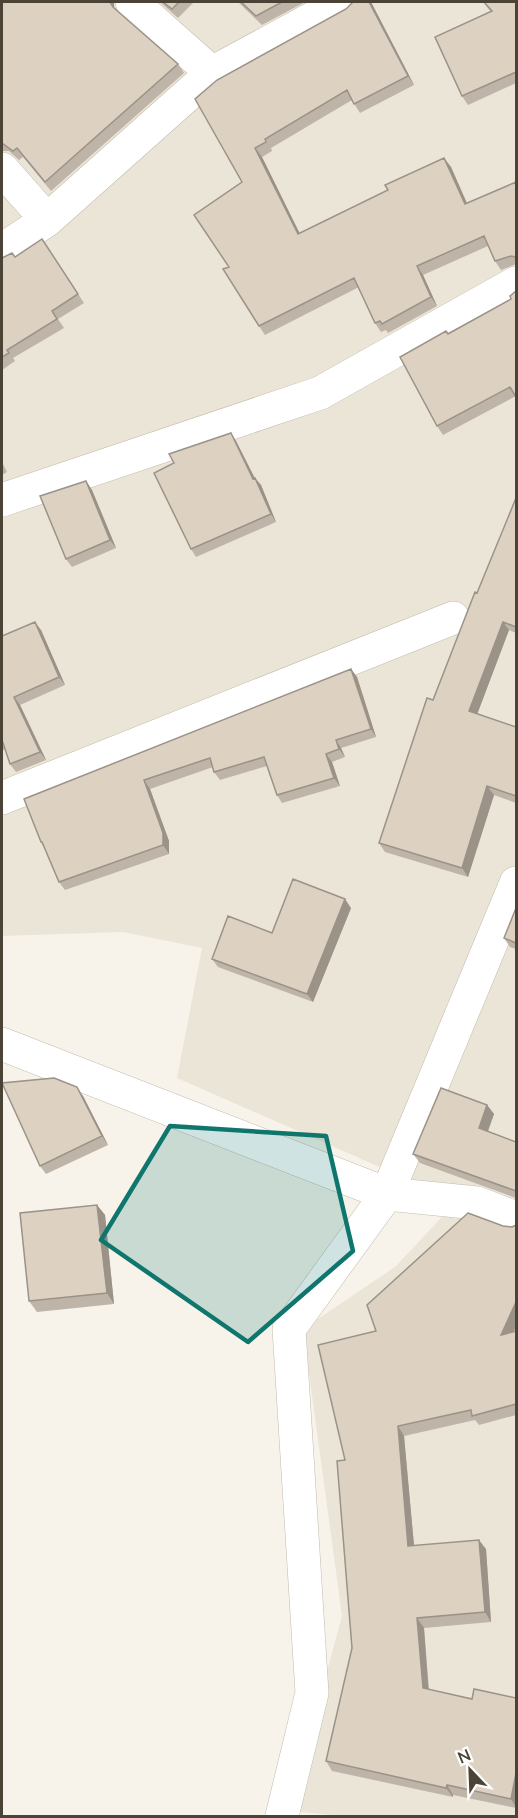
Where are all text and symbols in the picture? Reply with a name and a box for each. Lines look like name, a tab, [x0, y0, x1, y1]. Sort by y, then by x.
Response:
north arrow	[440, 1740, 500, 1800]
text: N	[455, 1745, 473, 1767]

